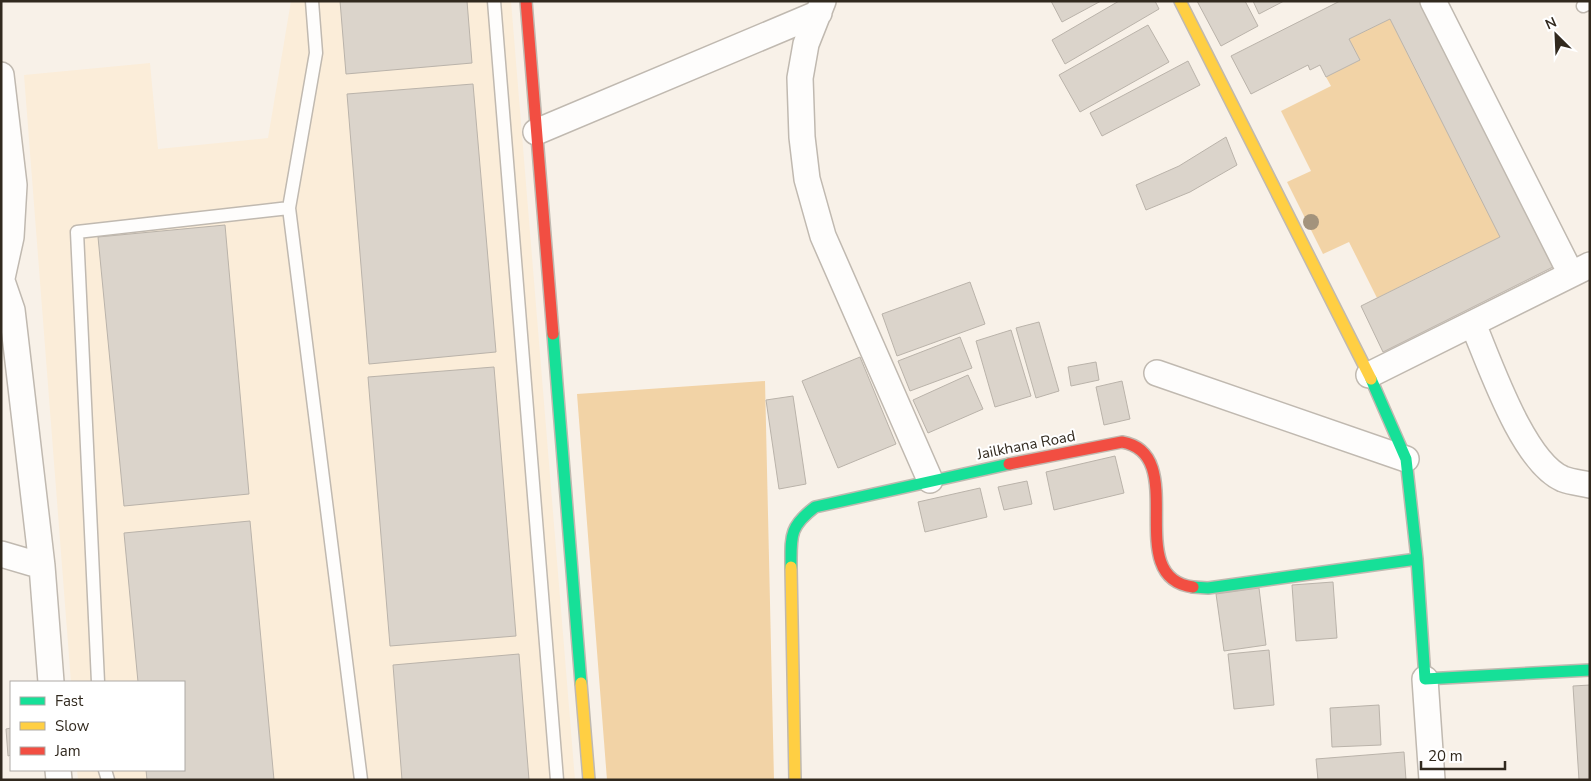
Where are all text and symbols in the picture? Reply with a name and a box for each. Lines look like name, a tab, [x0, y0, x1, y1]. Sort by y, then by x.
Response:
north arrow	[1531, 10, 1581, 60]
text: N	[1542, 13, 1560, 34]
street label: Jailkhana Road	[974, 426, 1077, 465]
legend	[10, 681, 185, 771]
text: Fast	[55, 691, 84, 711]
text: Slow	[55, 716, 90, 736]
scale bar	[1421, 738, 1505, 770]
text: Jam	[54, 741, 81, 761]
text: 20 m	[1428, 746, 1463, 766]

